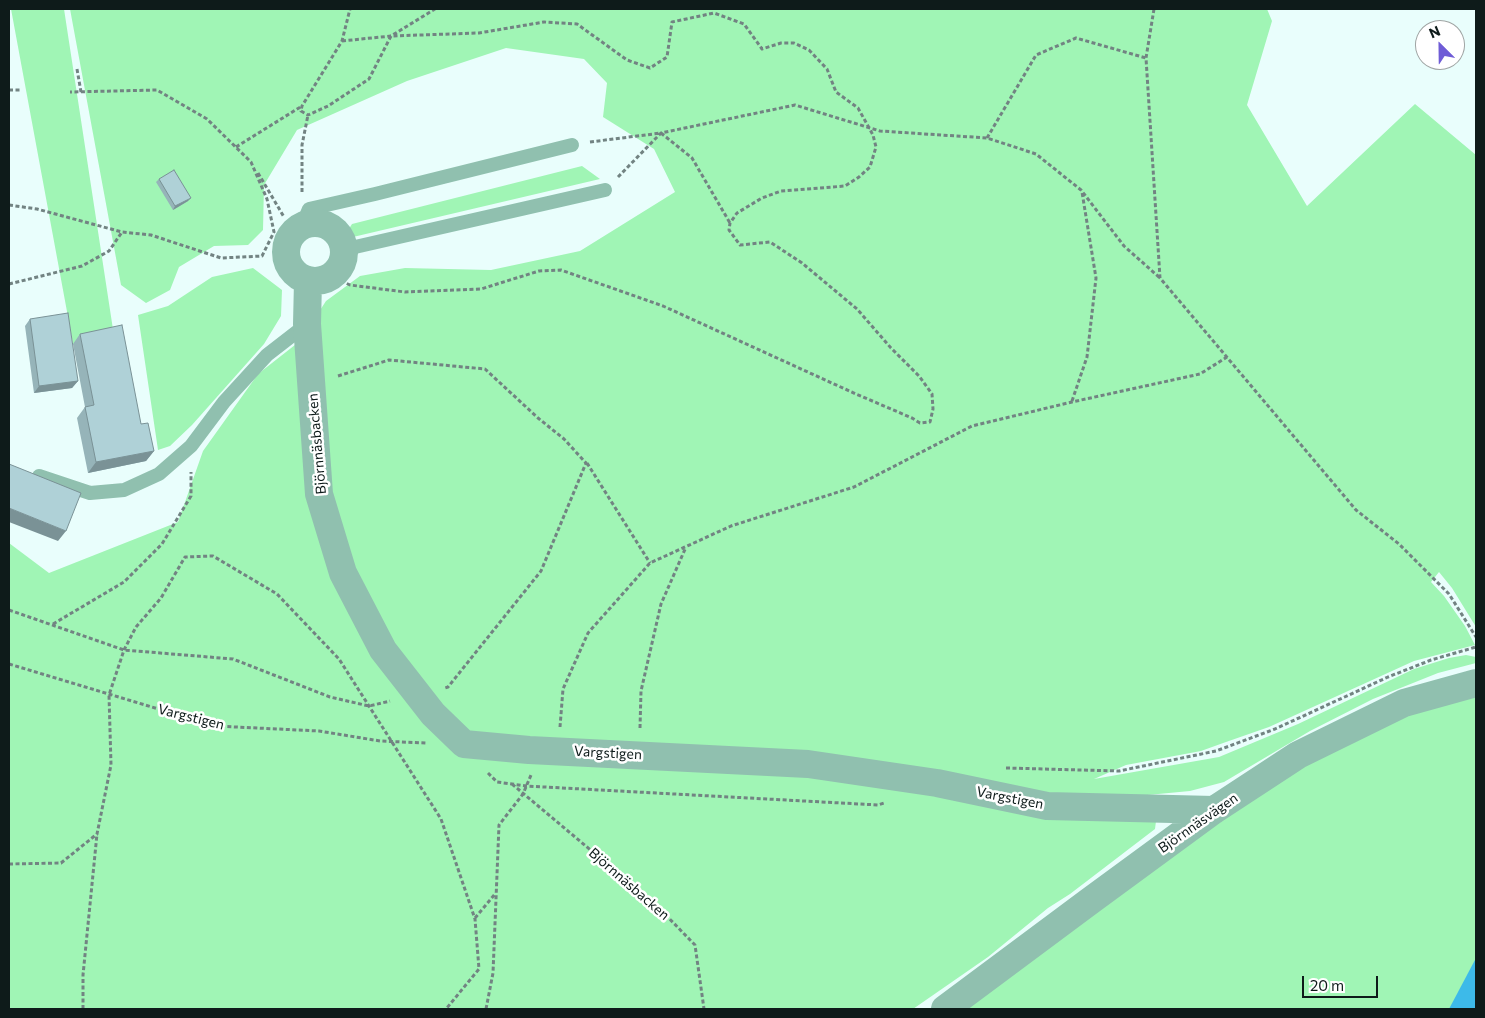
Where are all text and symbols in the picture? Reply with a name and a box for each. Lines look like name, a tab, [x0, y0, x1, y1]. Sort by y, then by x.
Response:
north arrow	[1415, 20, 1465, 70]
text: N	[1426, 22, 1442, 42]
street label: Björnnäsbacken	[304, 393, 330, 495]
street label: Vargstigen	[156, 701, 226, 733]
street label: Vargstigen	[574, 743, 642, 763]
street label: Vargstigen	[975, 783, 1045, 813]
street label: Björnnäsvägen	[1155, 789, 1241, 857]
street label: Björnnäsbacken	[585, 844, 673, 924]
scale bar	[1305, 966, 1381, 998]
text: 20 m	[1310, 976, 1344, 994]

